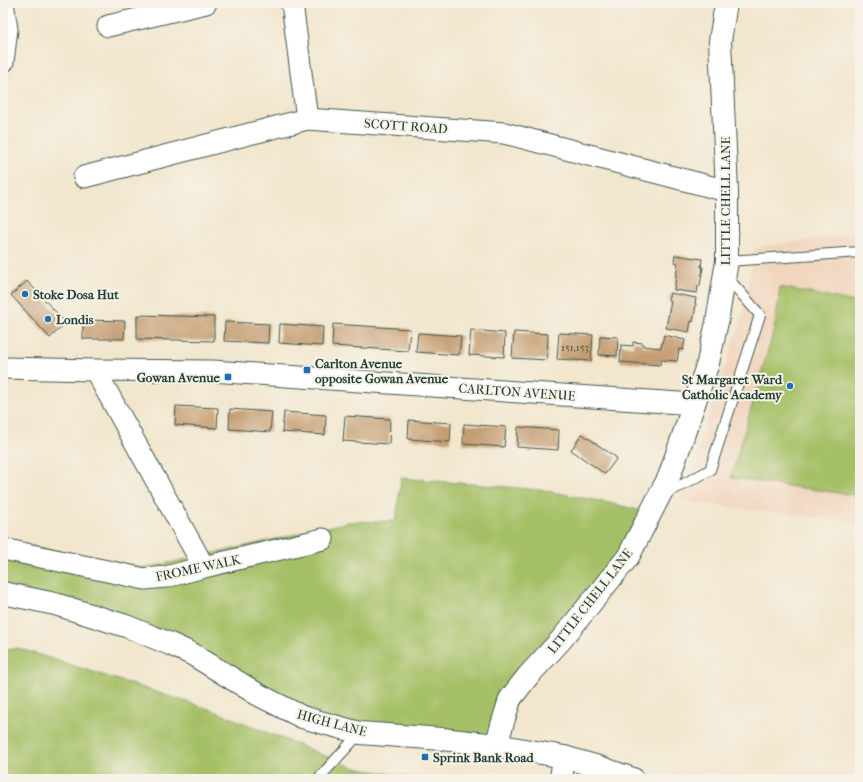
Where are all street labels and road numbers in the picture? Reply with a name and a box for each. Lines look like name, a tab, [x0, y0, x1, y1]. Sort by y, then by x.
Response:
street label: SCOTT ROAD	[364, 116, 448, 136]
street label: LITTLE CHELL LANE	[718, 136, 733, 265]
street label: CARLTON AVENUE	[458, 380, 576, 404]
street label: LITTLE CHELL LANE	[544, 546, 636, 656]
street label: FROME WALK	[154, 552, 242, 584]
street label: HIGH LANE	[295, 706, 369, 740]

